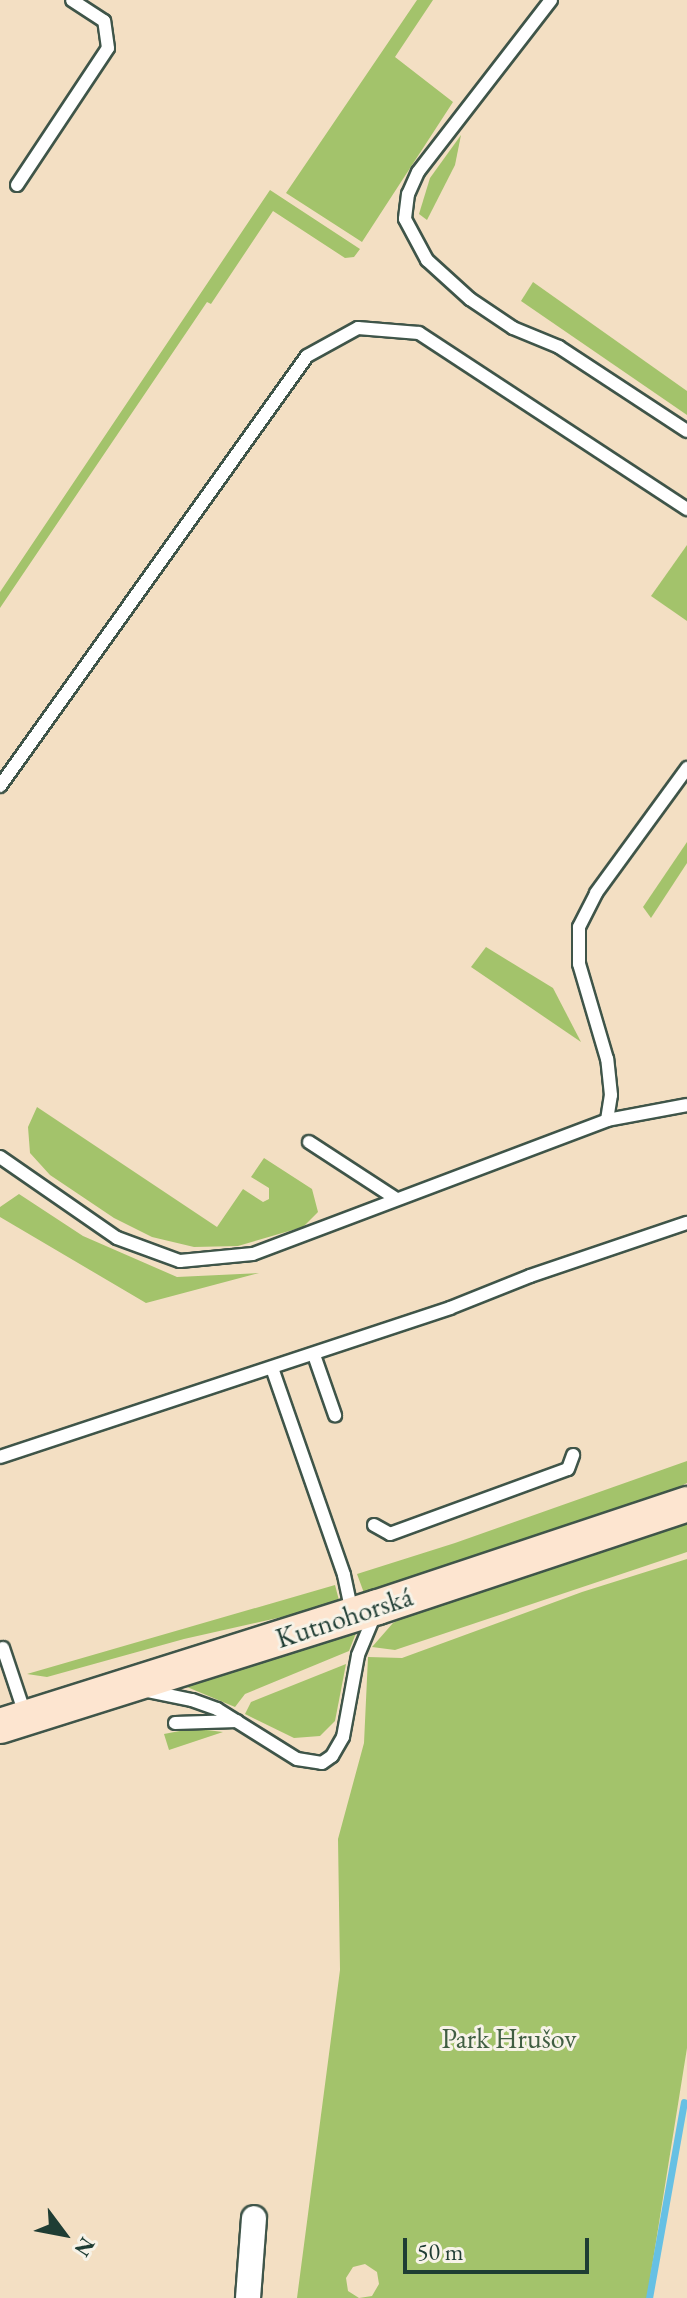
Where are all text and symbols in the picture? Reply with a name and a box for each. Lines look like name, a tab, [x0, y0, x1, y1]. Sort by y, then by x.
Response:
street label: Kutnohorská	[271, 1579, 417, 1655]
park label: Park Hrušov	[442, 2021, 576, 2055]
north arrow	[24, 2194, 104, 2274]
scale bar	[407, 2222, 593, 2272]
text: N	[68, 2232, 102, 2262]
text: 50 m	[417, 2236, 464, 2267]

